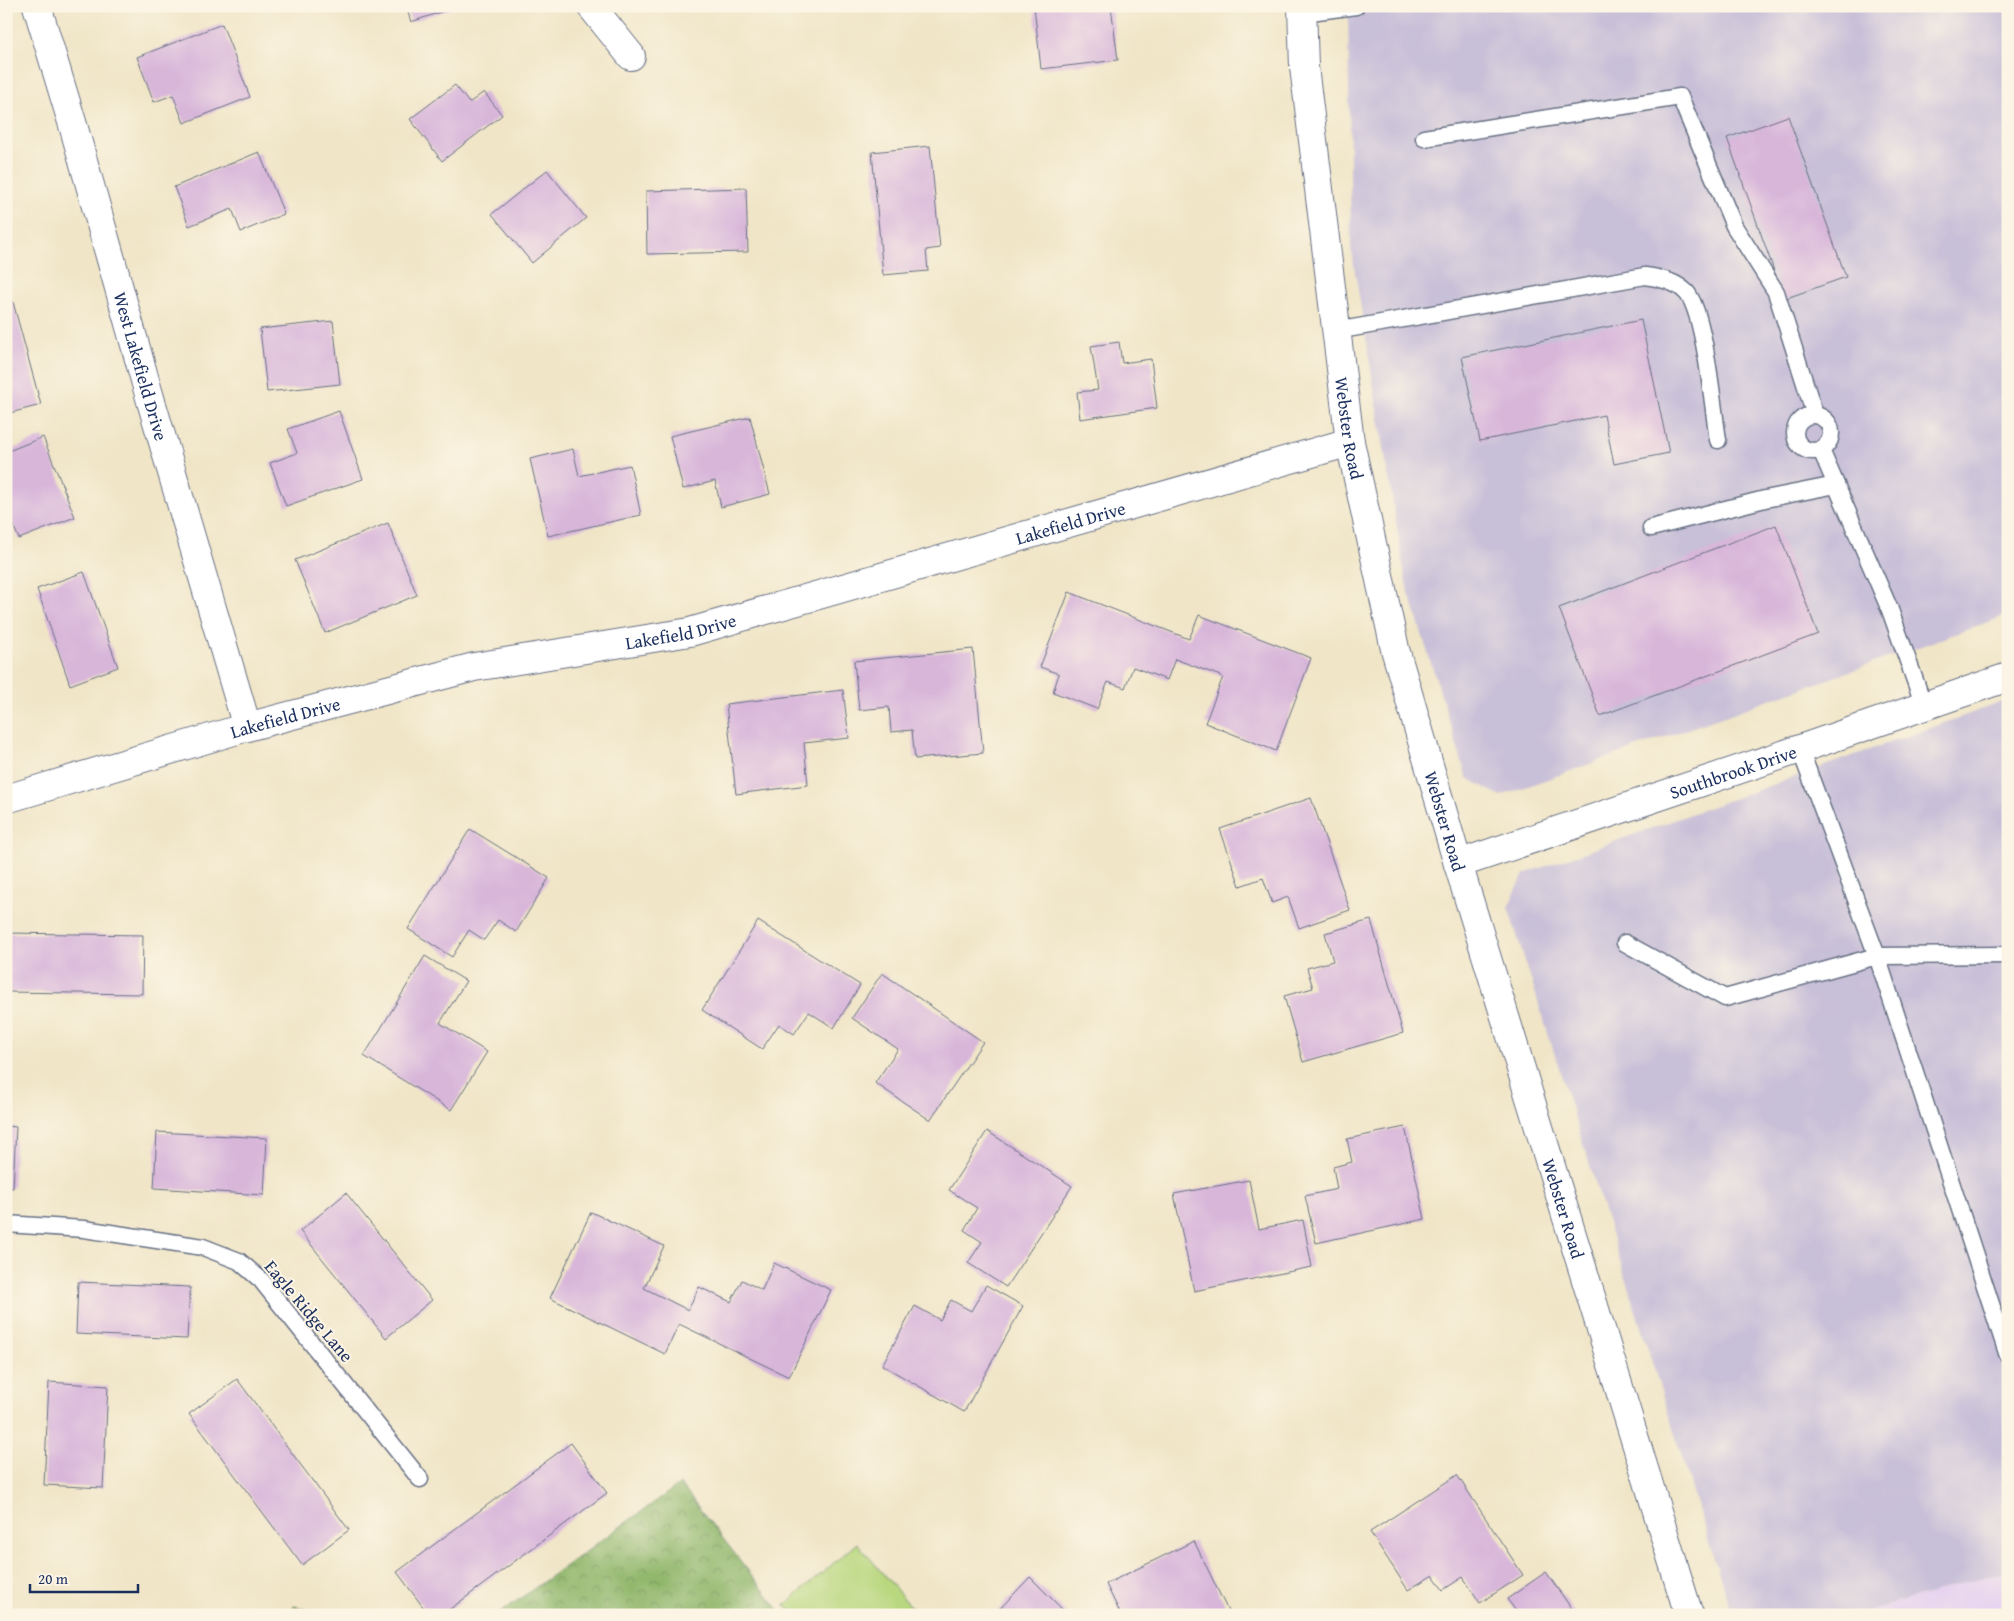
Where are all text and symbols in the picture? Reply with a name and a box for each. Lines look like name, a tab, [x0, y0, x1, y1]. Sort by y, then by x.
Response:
street label: West Lakefield Drive	[107, 289, 175, 444]
street label: Webster Road	[1329, 375, 1371, 482]
street label: Lakefield Drive	[1012, 494, 1128, 551]
street label: Lakefield Drive	[623, 606, 739, 656]
street label: Lakefield Drive	[227, 689, 343, 745]
street label: Southbrook Drive	[1666, 738, 1800, 805]
street label: Webster Road	[1418, 768, 1473, 875]
street label: Webster Road	[1536, 1155, 1592, 1262]
street label: Eagle Ridge Lane	[258, 1254, 360, 1368]
scale bar	[30, 1561, 138, 1593]
text: 20 m	[38, 1568, 69, 1589]

